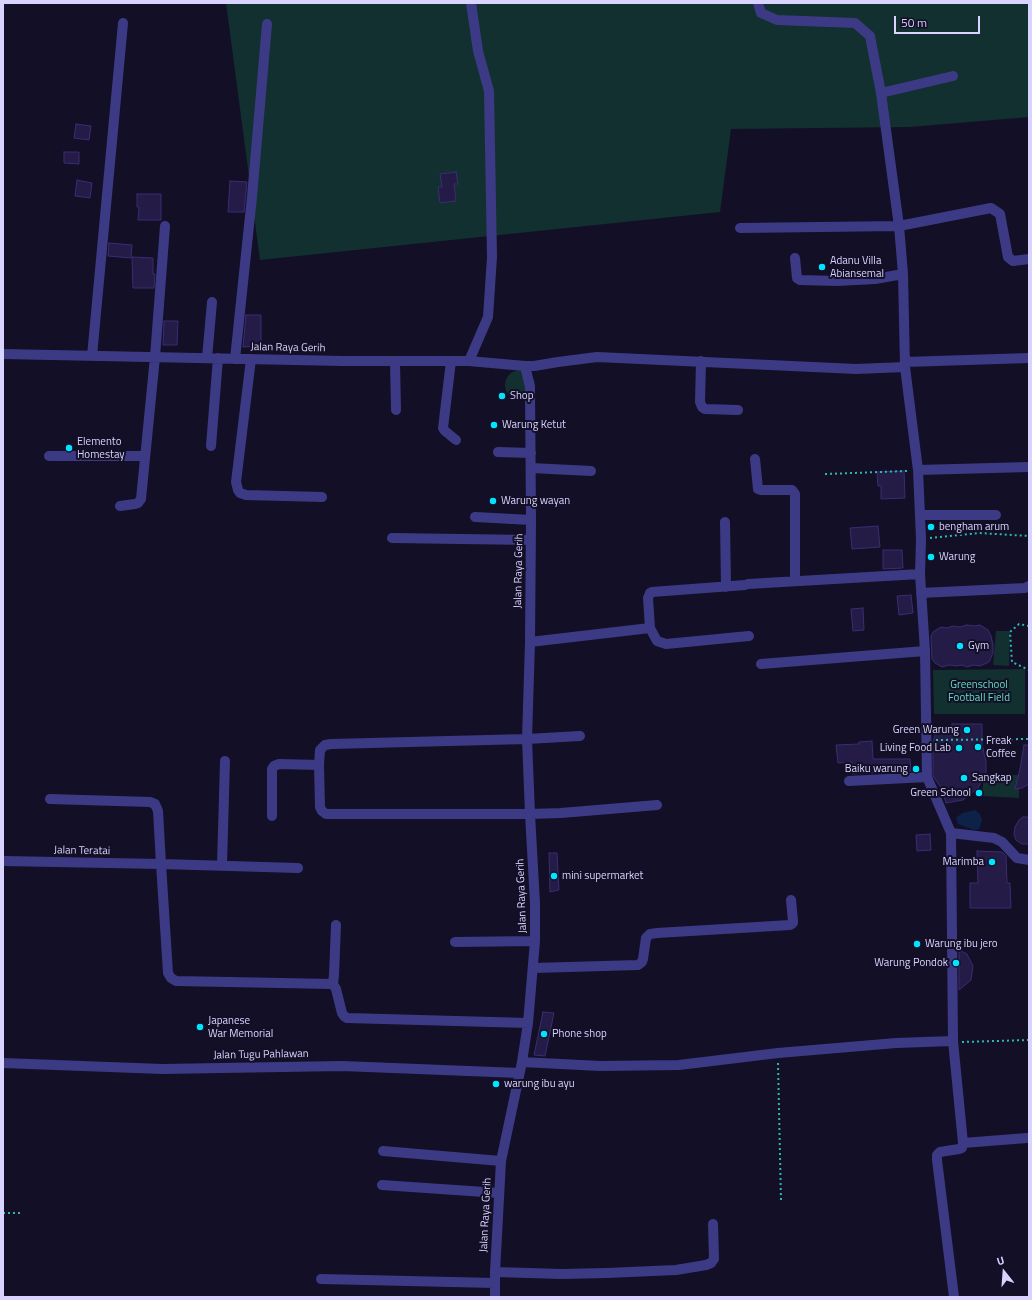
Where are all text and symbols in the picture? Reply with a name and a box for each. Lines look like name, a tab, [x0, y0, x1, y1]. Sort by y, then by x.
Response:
scale bar	[896, 8, 982, 34]
text: 50 m	[901, 13, 927, 32]
place label: Adanu Villa Abiansemal	[830, 254, 884, 280]
marker: Adanu Villa Abiansemal	[817, 262, 827, 272]
street label: Jalan Raya Gerih	[250, 341, 326, 355]
place label: Shop	[510, 389, 533, 403]
marker: Shop	[497, 391, 507, 401]
place label: Warung Ketut	[502, 418, 566, 432]
marker: Warung Ketut	[489, 420, 499, 430]
place label: Elemento Homestay	[77, 435, 125, 461]
marker: Elemento Homestay	[64, 443, 74, 453]
place label: Warung wayan	[501, 494, 570, 508]
marker: Warung wayan	[488, 496, 498, 506]
place label: bengham arum	[939, 520, 1009, 534]
marker: bengham arum	[926, 522, 936, 532]
street label: Jalan Raya Gerih	[512, 533, 526, 609]
place label: Warung	[939, 550, 975, 564]
marker: Warung	[926, 552, 936, 562]
place label: Gym	[968, 639, 989, 653]
marker: Gym	[955, 641, 965, 651]
park label: Greenschool Football Field	[948, 678, 1010, 704]
place label: Green Warung	[893, 723, 959, 737]
marker: Green Warung	[962, 725, 972, 735]
place label: Freak Coffee	[986, 734, 1016, 760]
place label: Living Food Lab	[880, 741, 951, 755]
marker: Freak Coffee	[973, 742, 983, 752]
marker: Living Food Lab	[954, 743, 964, 753]
place label: Baiku warung	[845, 762, 908, 776]
marker: Baiku warung	[911, 764, 921, 774]
place label: Sangkap	[972, 771, 1012, 785]
marker: Sangkap	[959, 773, 969, 783]
place label: Green School	[910, 786, 971, 800]
marker: Green School	[974, 788, 984, 798]
street label: Jalan Teratai	[54, 844, 110, 858]
place label: Marimba	[943, 855, 984, 869]
marker: Marimba	[987, 857, 997, 867]
street label: Jalan Raya Gerih	[514, 858, 530, 934]
place label: mini supermarket	[562, 869, 643, 883]
marker: mini supermarket	[549, 871, 559, 881]
place label: Warung ibu jero	[925, 937, 998, 951]
marker: Warung ibu jero	[912, 939, 922, 949]
place label: Warung Pondok	[874, 956, 948, 970]
marker: Warung Pondok	[951, 958, 961, 968]
place label: Japanese War Memorial	[208, 1014, 273, 1040]
marker: Japanese War Memorial	[195, 1022, 205, 1032]
place label: Phone shop	[552, 1027, 607, 1041]
marker: Phone shop	[539, 1029, 549, 1039]
street label: Jalan Tugu Pahlawan	[213, 1048, 309, 1062]
place label: warung ibu ayu	[504, 1077, 575, 1091]
marker: warung ibu ayu	[491, 1079, 501, 1089]
street label: Jalan Raya Gerih	[477, 1177, 495, 1253]
north arrow	[984, 1252, 1024, 1292]
text: U	[995, 1252, 1006, 1269]

